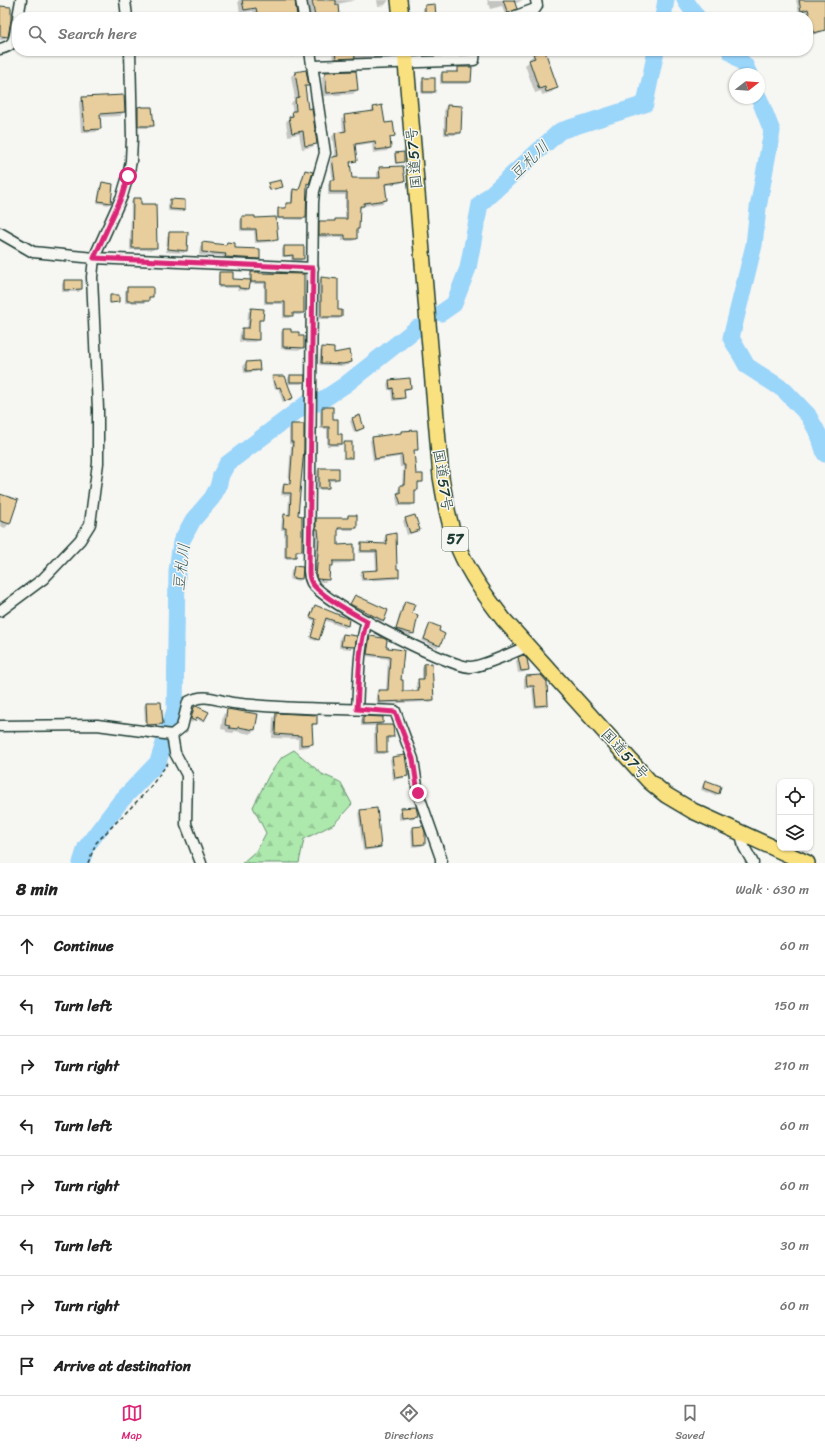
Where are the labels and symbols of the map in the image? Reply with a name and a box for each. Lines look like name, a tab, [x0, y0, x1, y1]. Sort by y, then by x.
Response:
north arrow	[729, 68, 765, 104]
street label: 国道57号	[398, 126, 430, 190]
water label: 豆札川	[502, 133, 556, 187]
route start	[119, 167, 137, 185]
street label: 国道57号	[425, 447, 461, 513]
road number: 57	[442, 527, 468, 551]
water label: 豆札川	[164, 541, 198, 593]
street label: 国道57号	[594, 722, 656, 786]
route end	[409, 784, 427, 802]

